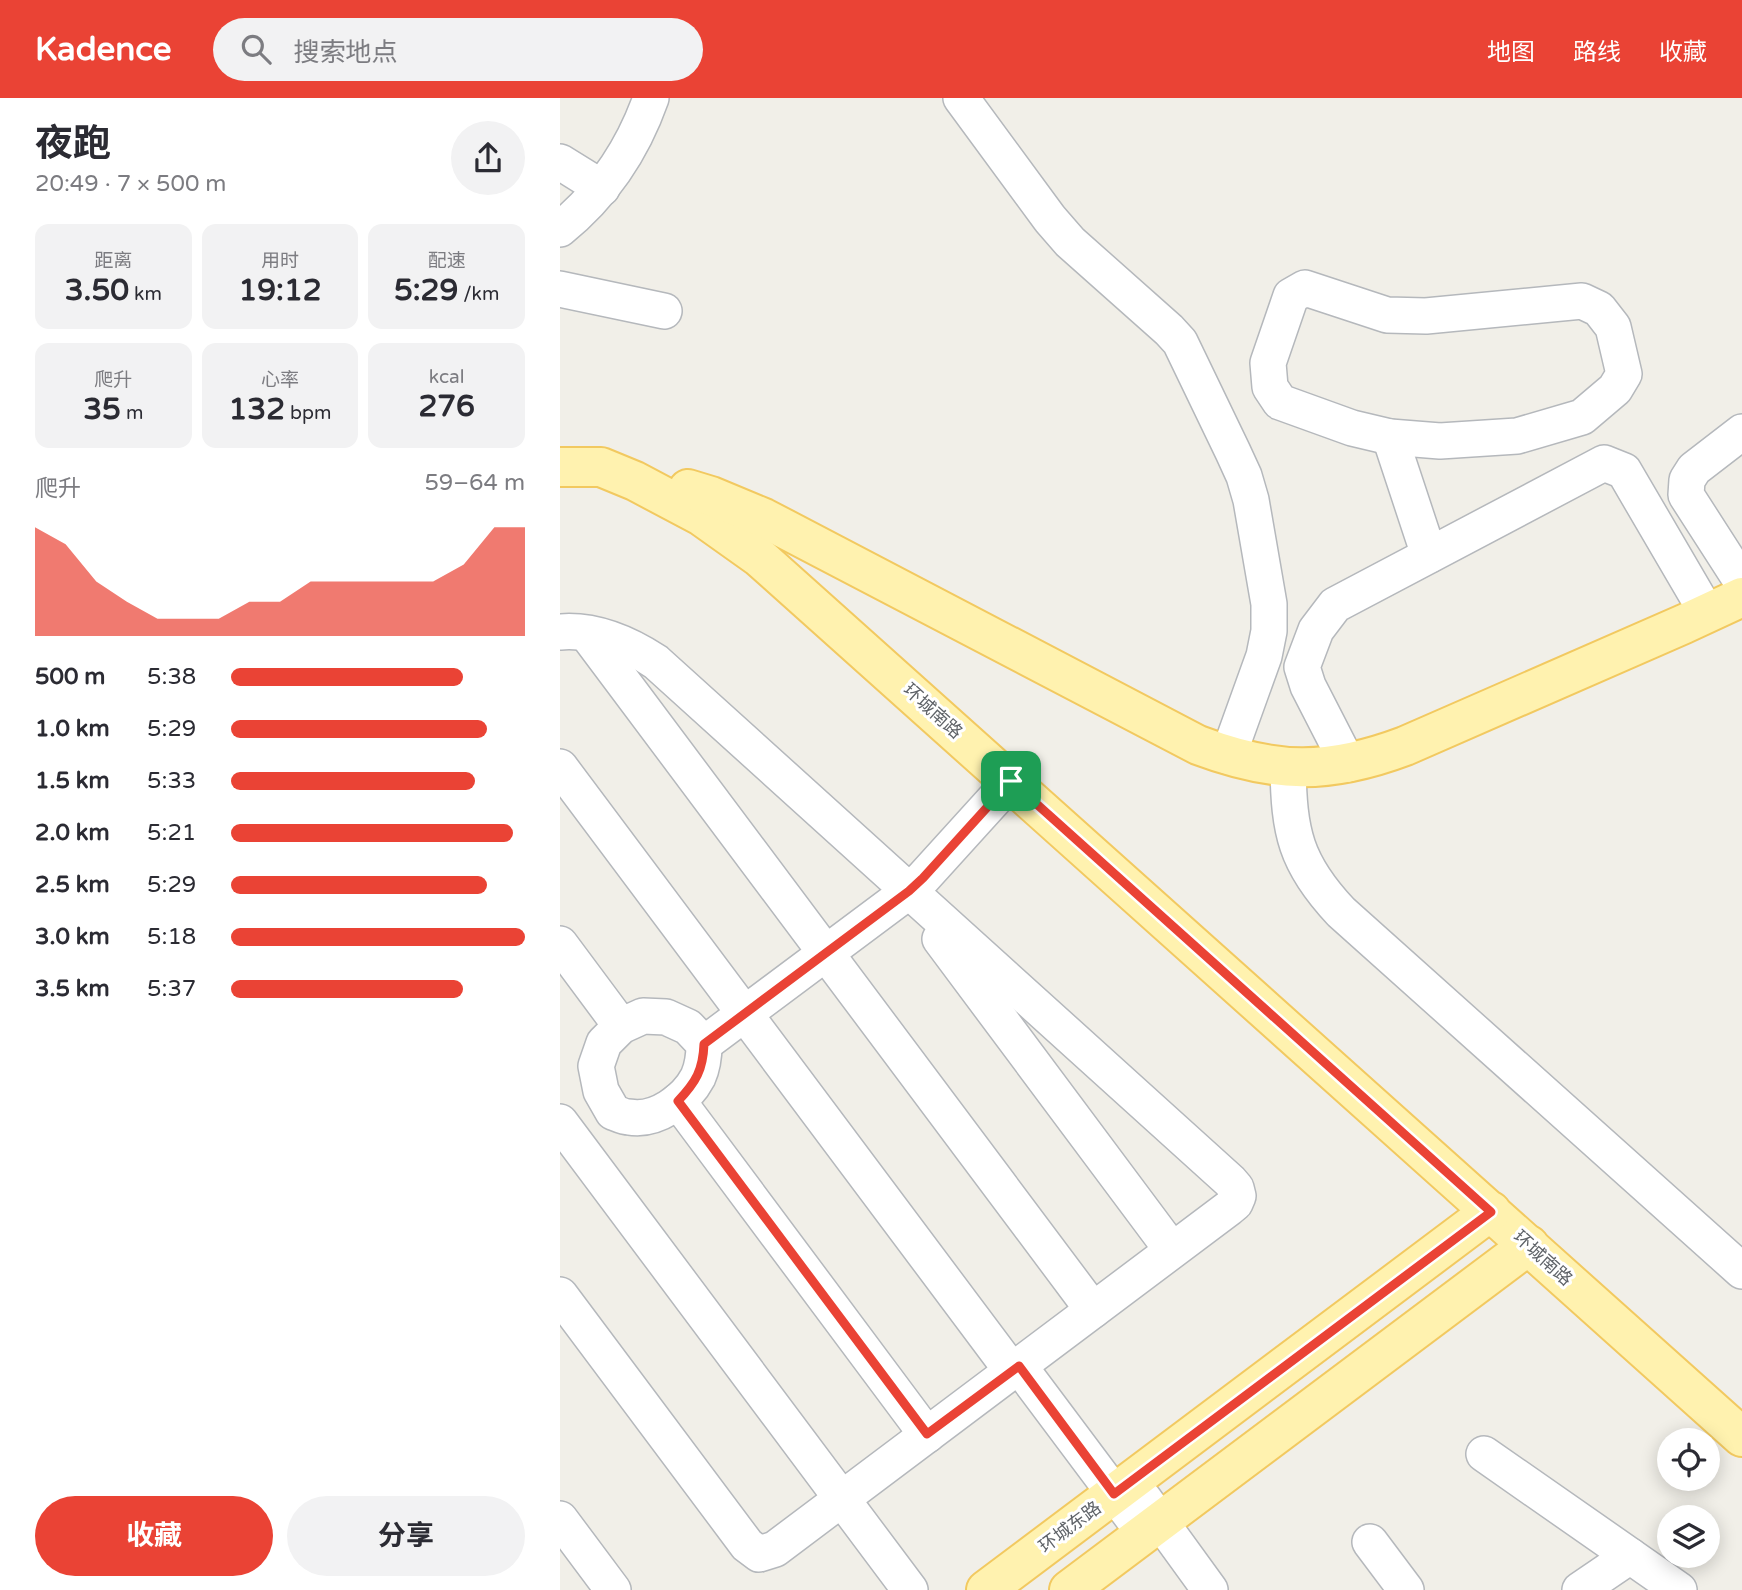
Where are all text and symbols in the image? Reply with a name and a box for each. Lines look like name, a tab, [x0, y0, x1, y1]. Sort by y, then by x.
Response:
search box	[213, 18, 703, 81]
text: Kadence	[35, 30, 171, 69]
icon: search	[237, 30, 275, 68]
text: 搜索地点	[293, 37, 397, 68]
text: 地图	[1487, 38, 1535, 67]
text: 路线	[1573, 38, 1621, 67]
text: 收藏	[1659, 38, 1707, 67]
text: 夜跑	[35, 121, 111, 167]
button: share	[451, 121, 525, 195]
text: 20:49 · 7 × 500 m	[35, 170, 226, 198]
text: 距离	[94, 250, 132, 272]
text: 用时	[261, 250, 299, 272]
text: 配速	[428, 250, 466, 272]
text: 3.50	[65, 272, 129, 309]
text: 19:12	[238, 272, 322, 309]
text: 5:29	[394, 272, 458, 309]
text: km	[129, 283, 162, 305]
text: /km	[458, 283, 499, 305]
text: kcal	[429, 366, 465, 388]
text: 爬升	[94, 369, 132, 391]
text: 心率	[261, 369, 299, 391]
text: 276	[418, 388, 475, 425]
text: 35	[83, 391, 121, 428]
text: 132	[229, 391, 285, 428]
text: m	[121, 402, 143, 424]
text: bpm	[285, 402, 331, 424]
text: 59–64 m	[424, 469, 525, 497]
text: 爬升	[35, 475, 81, 503]
text: 500 m	[35, 663, 105, 691]
text: 5:38	[147, 663, 196, 691]
street label: 环城南路	[899, 679, 967, 743]
text: 1.0 km	[35, 715, 110, 743]
text: 5:29	[147, 715, 196, 743]
pin	[981, 751, 1041, 811]
icon: arrive	[992, 762, 1030, 800]
text: 1.5 km	[35, 767, 110, 795]
text: 5:33	[147, 767, 196, 795]
text: 2.0 km	[35, 819, 110, 847]
text: 5:21	[147, 819, 196, 847]
text: 2.5 km	[35, 871, 110, 899]
text: 5:29	[147, 871, 196, 899]
text: 3.0 km	[35, 923, 110, 951]
text: 5:18	[147, 923, 196, 951]
text: 3.5 km	[35, 975, 110, 1003]
text: 5:37	[147, 975, 196, 1003]
street label: 环城南路	[1509, 1226, 1577, 1290]
map controls	[1657, 1428, 1720, 1568]
button: locate	[1657, 1428, 1720, 1491]
button: 收藏	[35, 1496, 273, 1576]
button: 分享	[287, 1496, 525, 1576]
street label: 环城东路	[1035, 1497, 1105, 1557]
button: layers	[1657, 1505, 1720, 1568]

